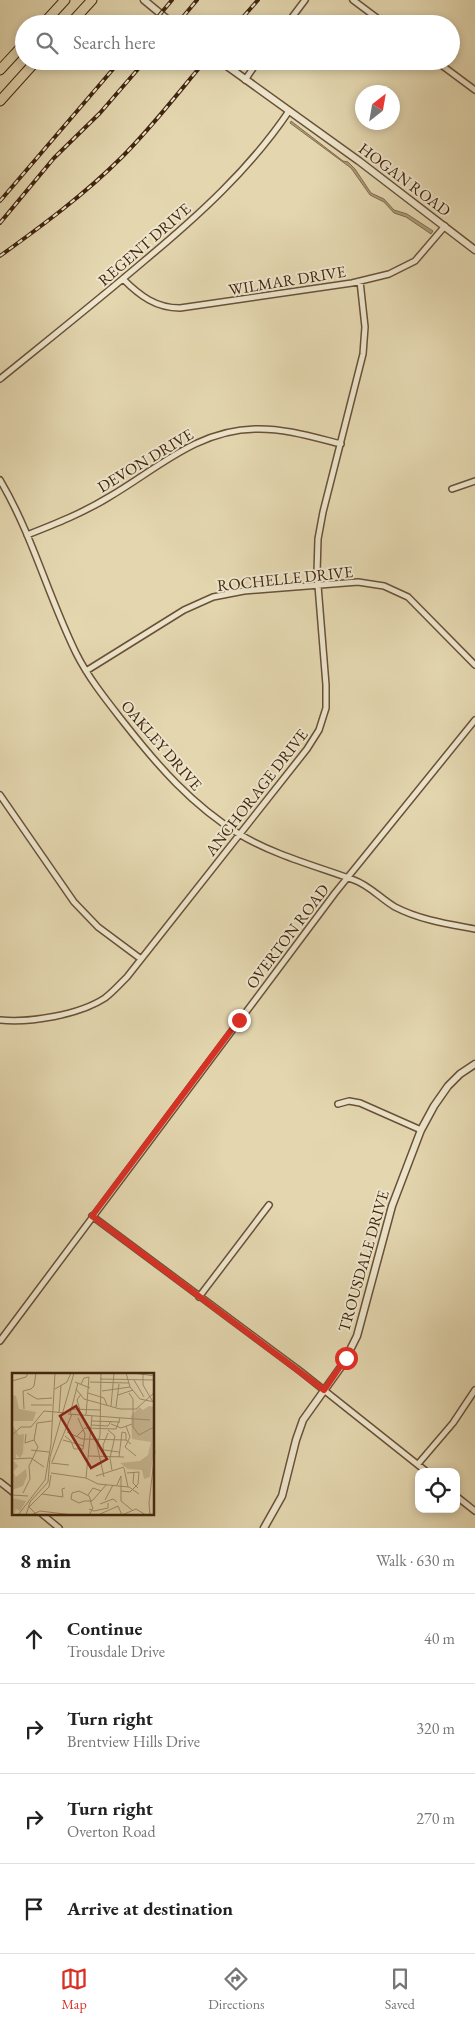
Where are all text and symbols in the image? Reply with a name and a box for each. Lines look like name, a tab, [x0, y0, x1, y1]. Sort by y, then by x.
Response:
search box	[15, 15, 460, 70]
icon: search	[33, 29, 61, 57]
text: Search here	[73, 30, 155, 55]
north arrow	[355, 85, 400, 130]
street label: HOGAN ROAD	[354, 138, 455, 221]
street label: REGENT DRIVE	[94, 198, 195, 290]
street label: WILMAR DRIVE	[227, 261, 347, 300]
street label: DEVON DRIVE	[94, 424, 197, 497]
street label: ROCHELLE DRIVE	[216, 561, 354, 596]
street label: OAKLEY DRIVE	[117, 696, 207, 795]
street label: ANCHORAGE DRIVE	[200, 725, 313, 861]
street label: OVERTON ROAD	[241, 880, 334, 993]
route end	[228, 1009, 251, 1032]
street label: TROUSDALE DRIVE	[333, 1188, 394, 1334]
route start	[335, 1347, 358, 1370]
inset map	[12, 1373, 155, 1516]
map controls	[415, 1468, 460, 1513]
button: locate	[415, 1468, 460, 1513]
text: 8 min	[20, 1547, 71, 1574]
text: Walk · 630 m	[376, 1550, 455, 1571]
text: Continue	[67, 1616, 142, 1641]
icon: ahead	[20, 1625, 48, 1653]
text: 40 m	[424, 1628, 455, 1649]
text: Trousdale Drive	[67, 1641, 165, 1662]
text: Turn right	[67, 1706, 153, 1731]
icon: right	[20, 1715, 48, 1743]
text: 320 m	[416, 1718, 455, 1739]
text: Brentview Hills Drive	[67, 1731, 200, 1752]
text: Turn right	[67, 1796, 153, 1821]
icon: right	[20, 1805, 48, 1833]
text: 270 m	[416, 1808, 455, 1829]
text: Overton Road	[67, 1821, 155, 1842]
icon: arrive	[20, 1895, 48, 1923]
text: Arrive at destination	[67, 1896, 233, 1921]
tab: Map	[60, 1965, 88, 2013]
tab: Directions	[208, 1965, 265, 2013]
tab: Saved	[385, 1965, 415, 2013]

